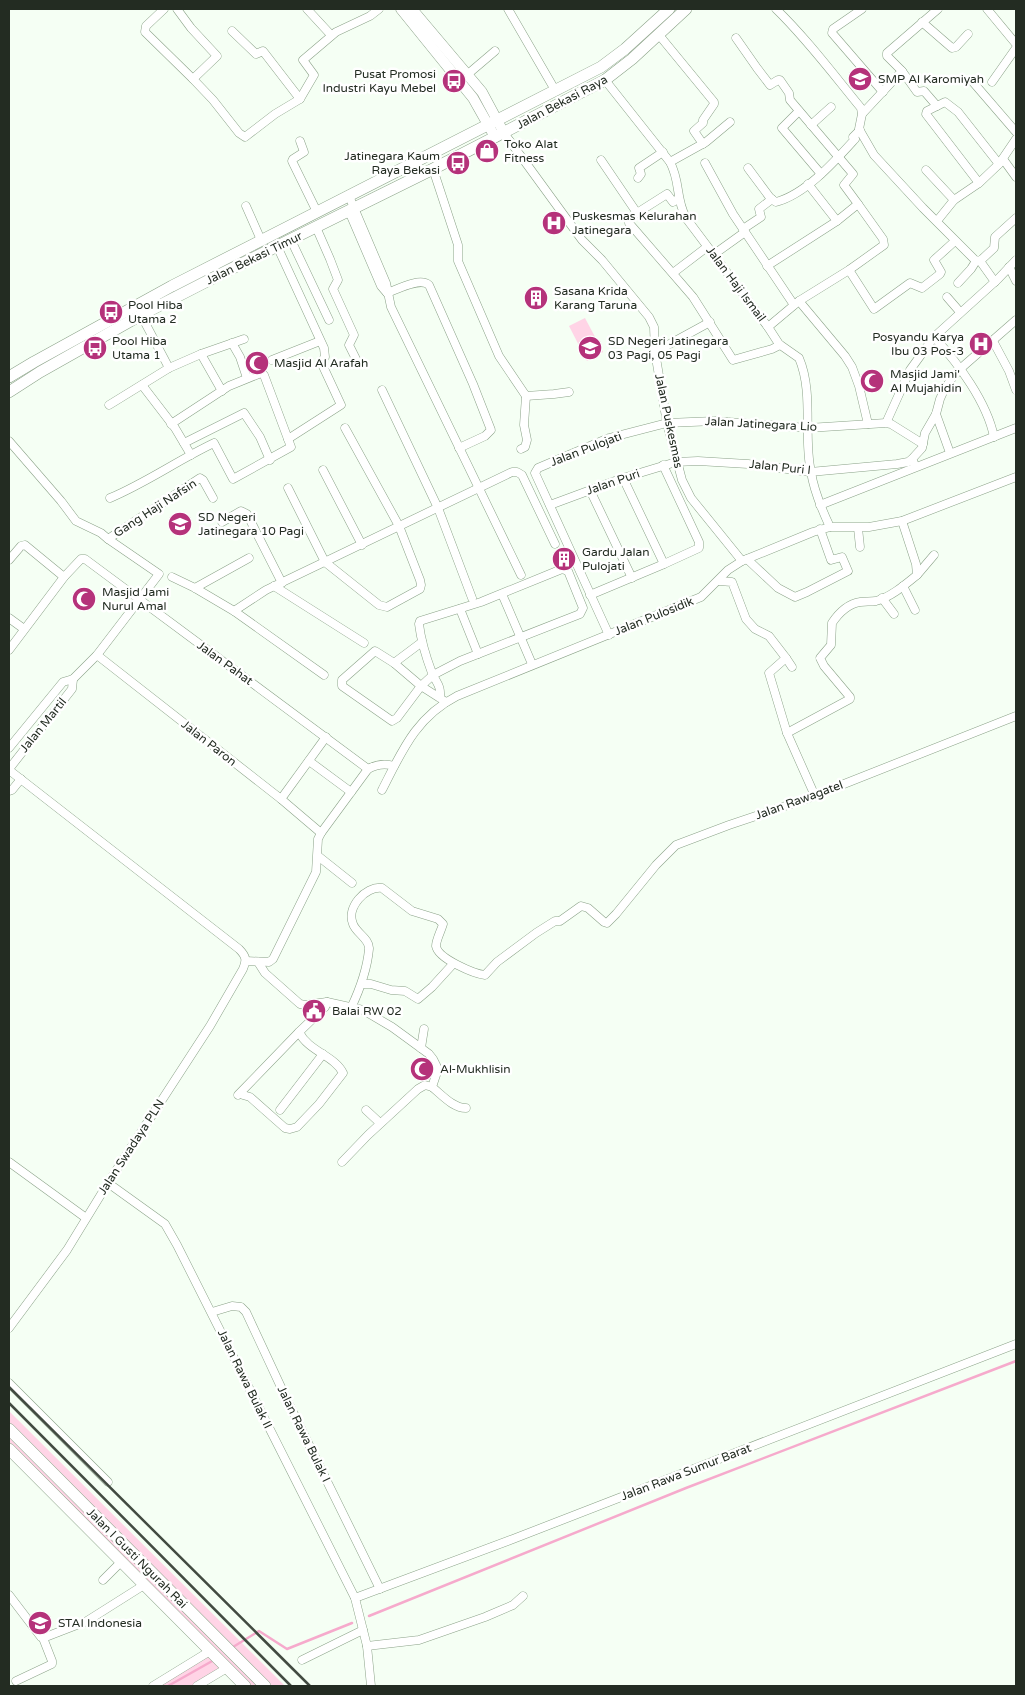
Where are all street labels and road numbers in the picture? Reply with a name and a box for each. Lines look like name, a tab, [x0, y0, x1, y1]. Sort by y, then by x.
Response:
street label: Jalan Bekasi Raya	[514, 72, 610, 132]
street label: Jalan Bekasi Timur	[203, 228, 305, 287]
street label: Jalan Haji Ismail	[703, 244, 769, 324]
street label: Jalan Puskesmas	[652, 373, 686, 470]
street label: Jalan Jatinegara Lio	[705, 414, 817, 434]
street label: Jalan Pulojati	[548, 429, 624, 469]
street label: Jalan Puri I	[748, 457, 812, 477]
street label: Jalan Puri	[585, 466, 641, 498]
street label: Gang Haji Nafsin	[111, 476, 199, 540]
street label: Jalan Pulosidik	[612, 594, 696, 638]
street label: Jalan Pahat	[194, 638, 256, 688]
street label: Jalan Martil	[17, 695, 69, 755]
street label: Jalan Paron	[179, 717, 239, 769]
street label: Jalan Rawagatel	[753, 778, 845, 822]
street label: Jalan Swadaya PLN	[95, 1097, 167, 1197]
street label: Jalan Rawa Bulak II	[215, 1327, 275, 1431]
street label: Jalan Rawa Bulak I	[275, 1384, 333, 1484]
street label: Jalan Rawa Sumur Barat	[619, 1441, 753, 1503]
street label: Jalan I Gusti Ngurah Rai	[84, 1505, 190, 1611]

